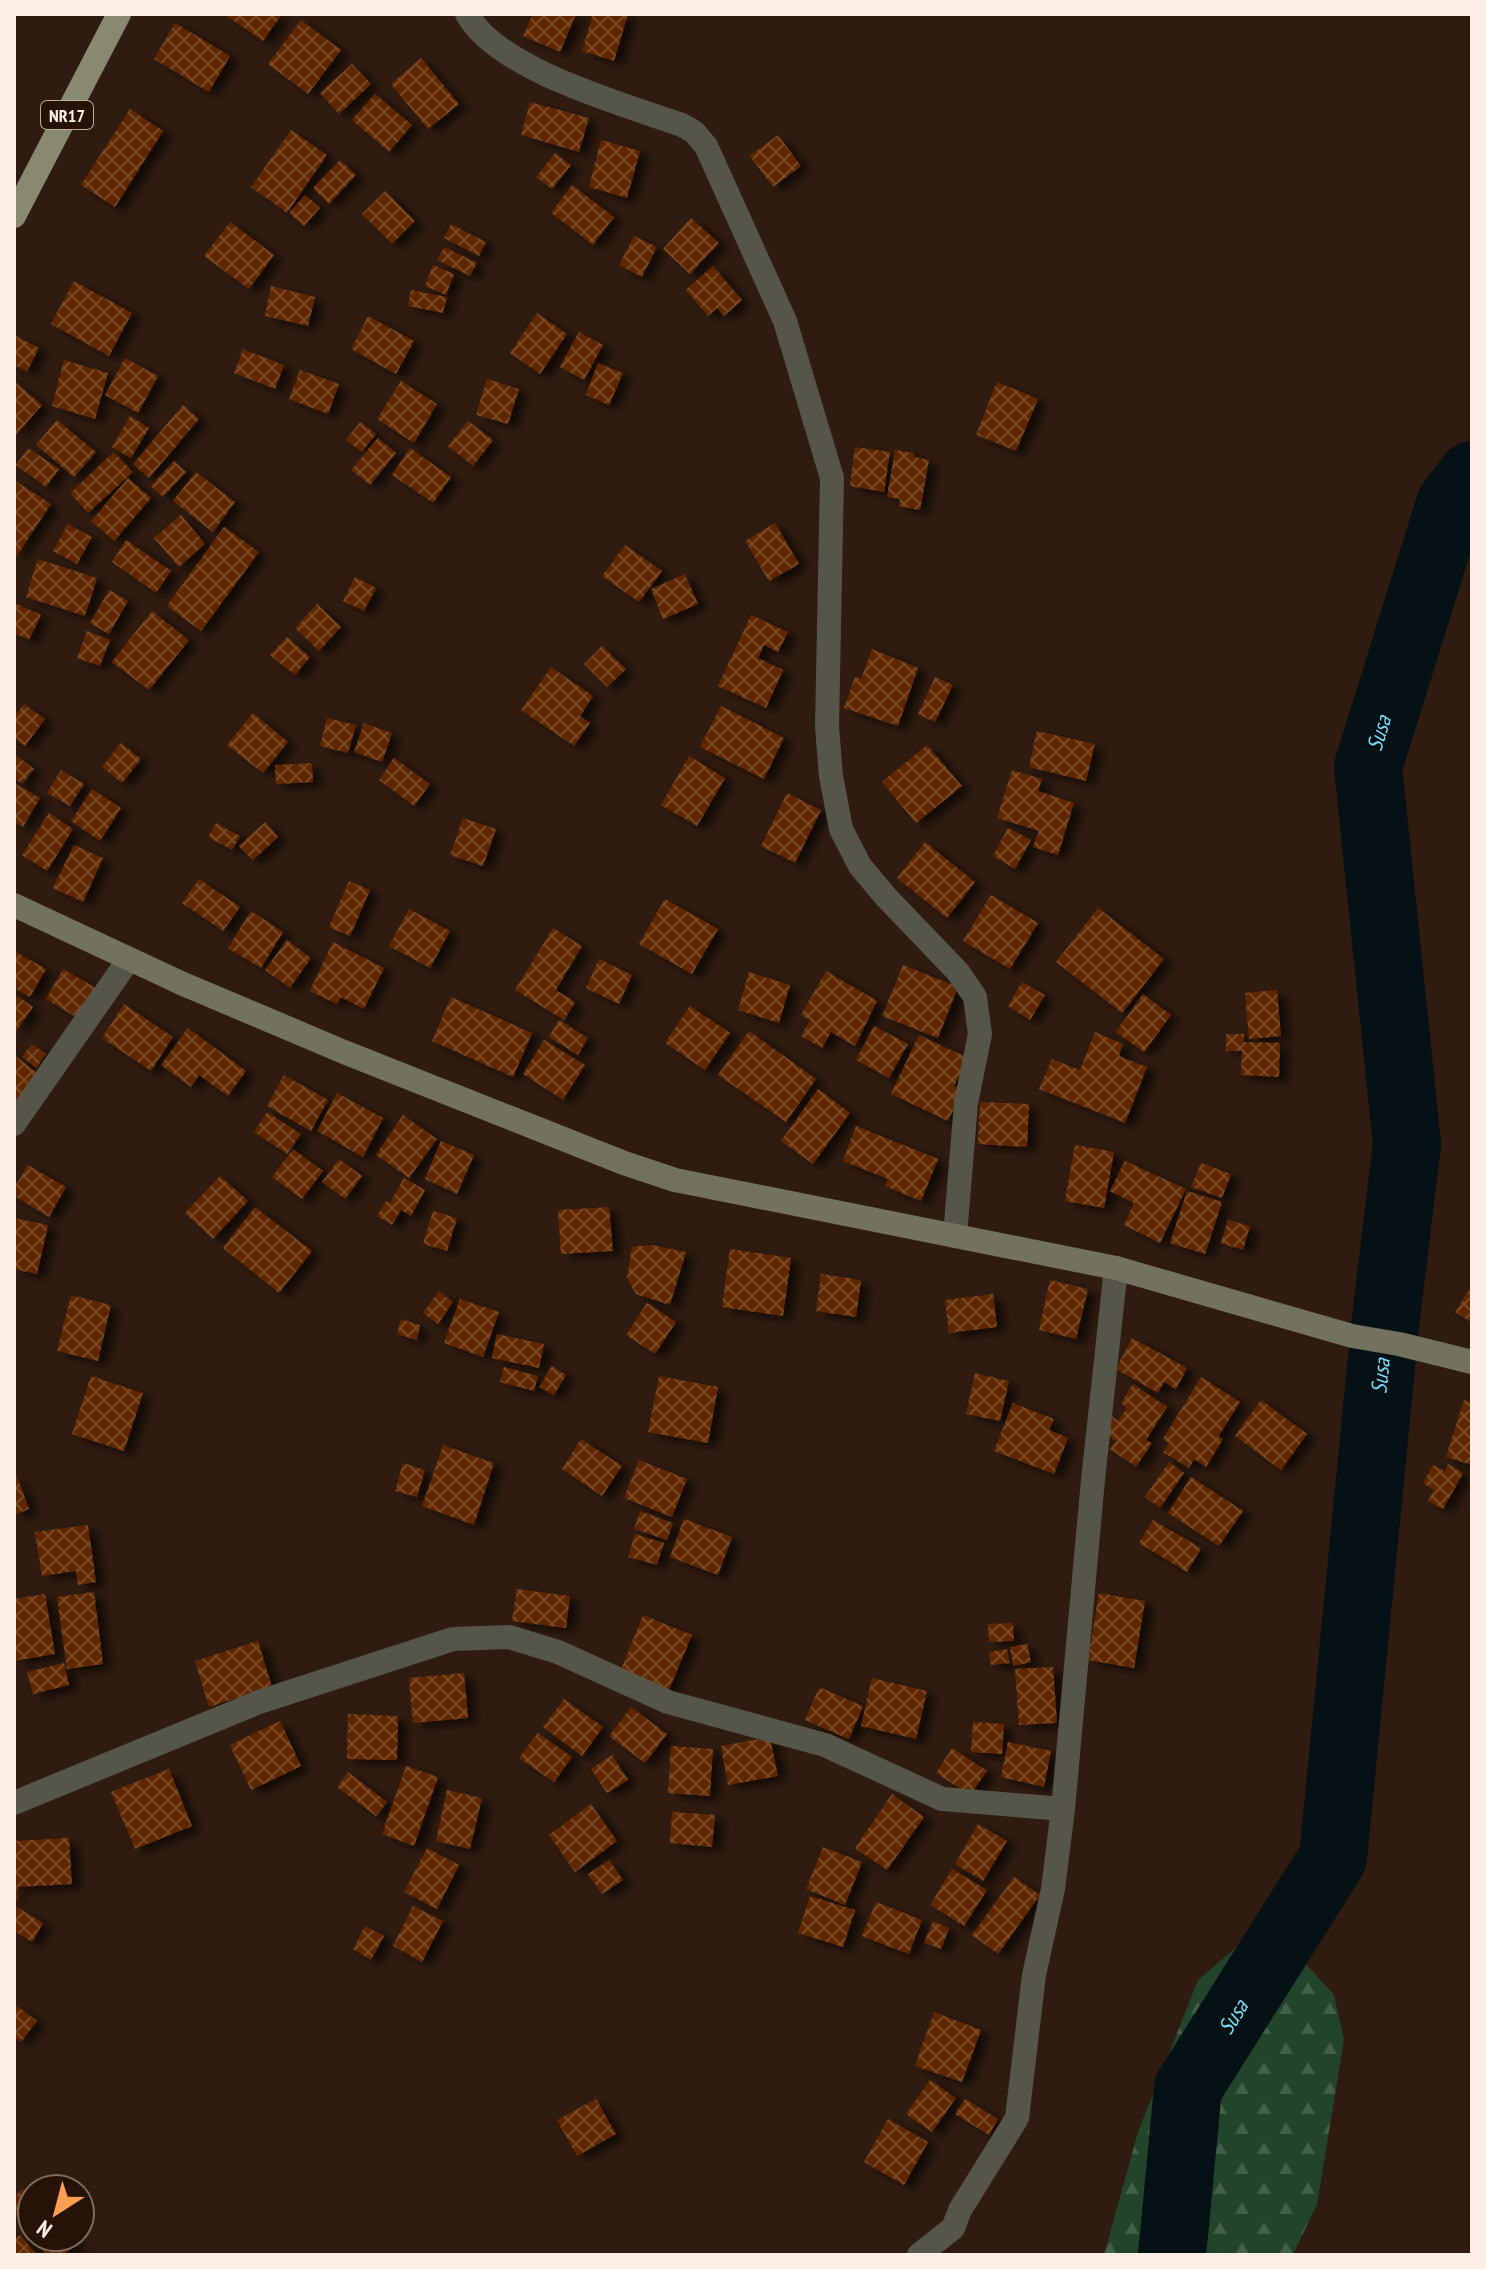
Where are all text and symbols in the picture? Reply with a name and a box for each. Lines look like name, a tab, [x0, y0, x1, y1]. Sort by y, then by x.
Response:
road number: NR17	[41, 101, 93, 129]
water label: Susa	[1360, 711, 1398, 754]
water label: Susa	[1364, 1356, 1396, 1395]
water label: Susa	[1212, 1993, 1255, 2039]
north arrow	[16, 2173, 96, 2253]
text: N	[31, 2214, 57, 2244]

